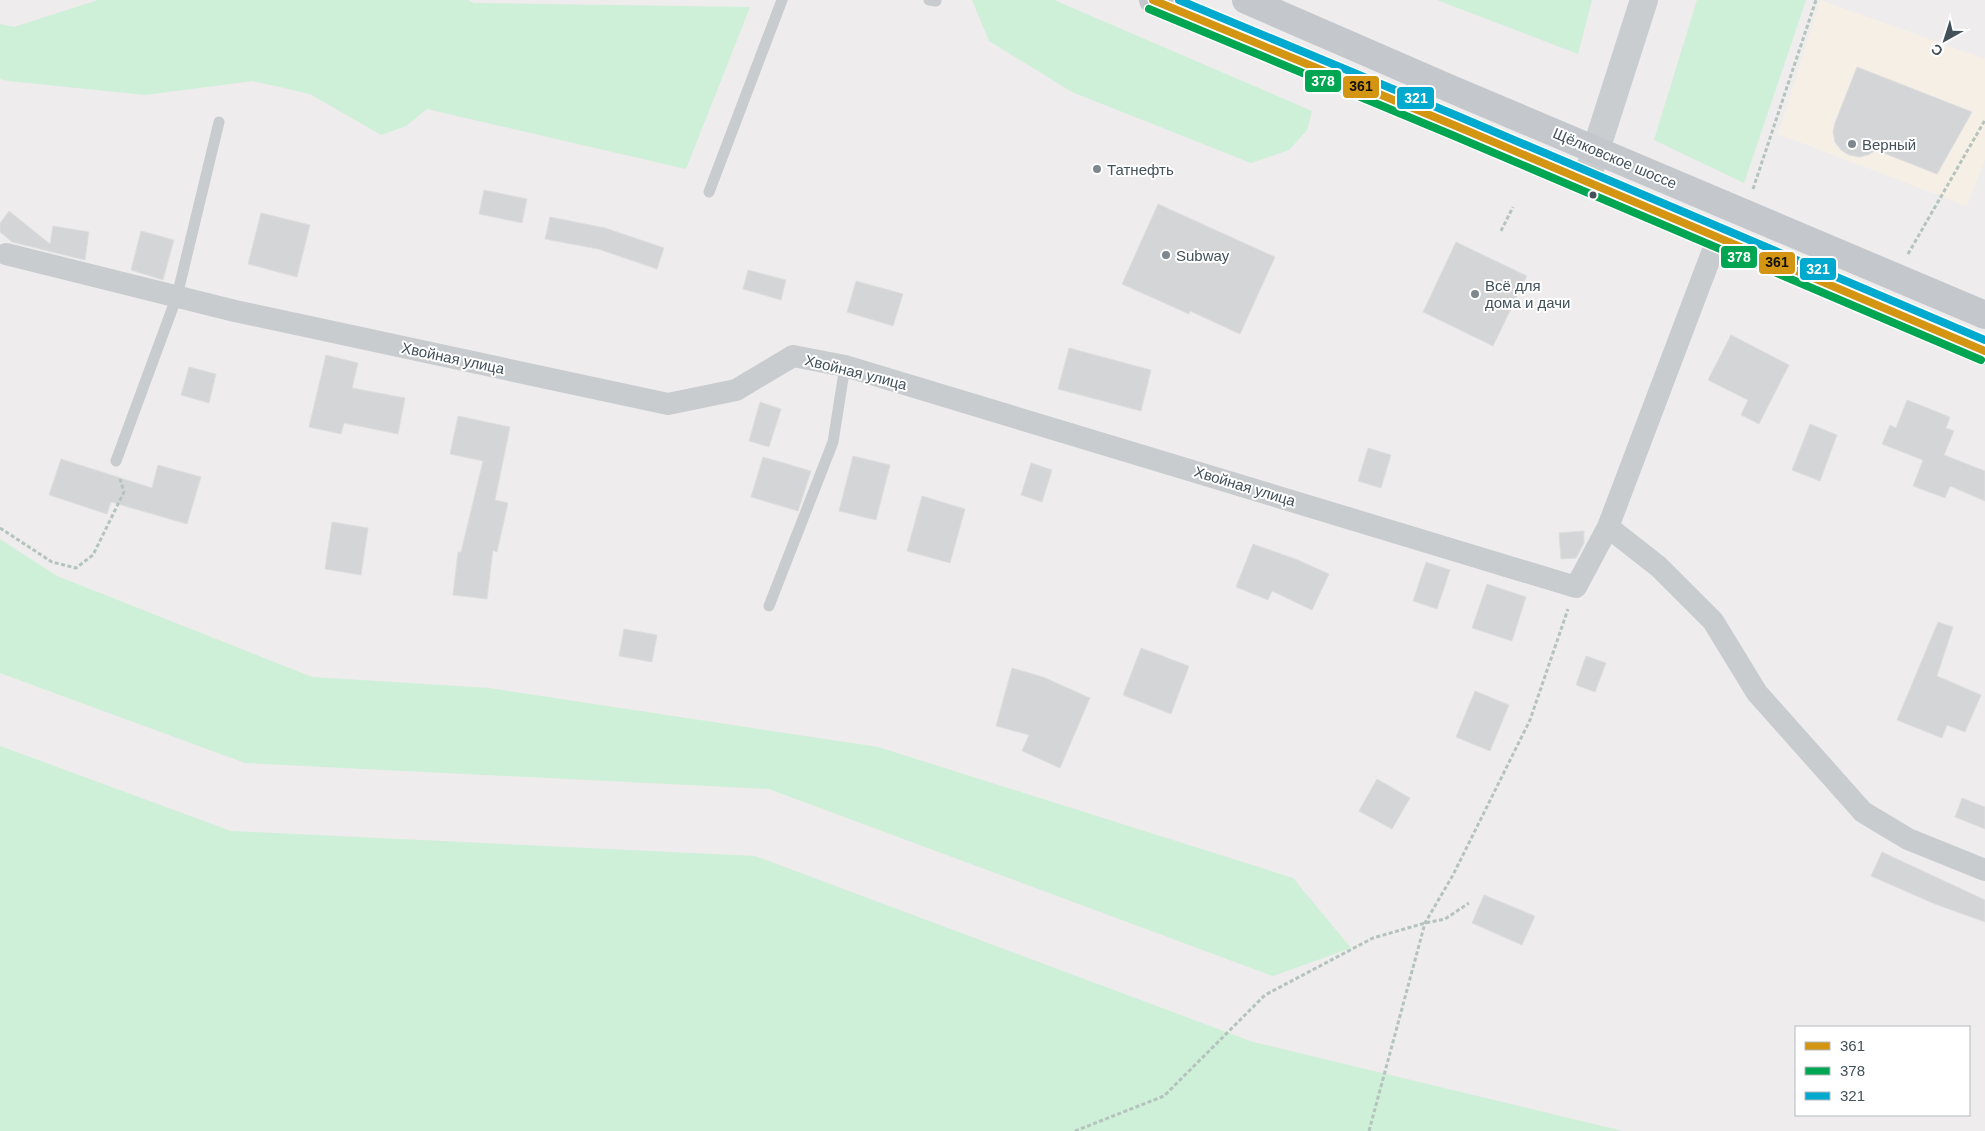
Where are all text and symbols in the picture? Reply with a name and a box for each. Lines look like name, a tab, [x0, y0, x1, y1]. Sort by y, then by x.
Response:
north arrow	[1920, 15, 1970, 65]
text: С	[1928, 41, 1946, 60]
line badge: 378	[1304, 69, 1342, 93]
text: 378	[1311, 73, 1335, 89]
line badge: 361	[1342, 75, 1380, 99]
text: 361	[1349, 78, 1373, 94]
line badge: 321	[1396, 86, 1435, 110]
text: 321	[1404, 90, 1428, 106]
street label: Щёлковское шоссе	[1551, 124, 1679, 192]
place label: Верный	[1862, 136, 1916, 153]
marker: Верный	[1846, 138, 1858, 150]
place label: Татнефть	[1107, 161, 1174, 178]
marker: Татнефть	[1091, 163, 1103, 175]
unlabelled marker	[1588, 190, 1598, 200]
line badge: 378	[1720, 245, 1758, 269]
place label: Subway	[1176, 247, 1230, 264]
marker: Subway	[1160, 249, 1172, 261]
text: 378	[1727, 249, 1751, 265]
line badge: 361	[1758, 251, 1796, 275]
text: 361	[1765, 254, 1789, 270]
line badge: 321	[1799, 257, 1837, 281]
text: 321	[1806, 261, 1830, 277]
place label: Всё для дома и дачи	[1485, 277, 1570, 311]
marker: Всё для дома и дачи	[1469, 288, 1481, 300]
street label: Хвойная улица	[400, 339, 507, 377]
street label: Хвойная улица	[803, 351, 909, 393]
street label: Хвойная улица	[1192, 463, 1298, 510]
legend	[1795, 1026, 1970, 1116]
text: 361	[1840, 1037, 1865, 1054]
text: 378	[1840, 1062, 1865, 1079]
text: 321	[1840, 1087, 1865, 1104]

